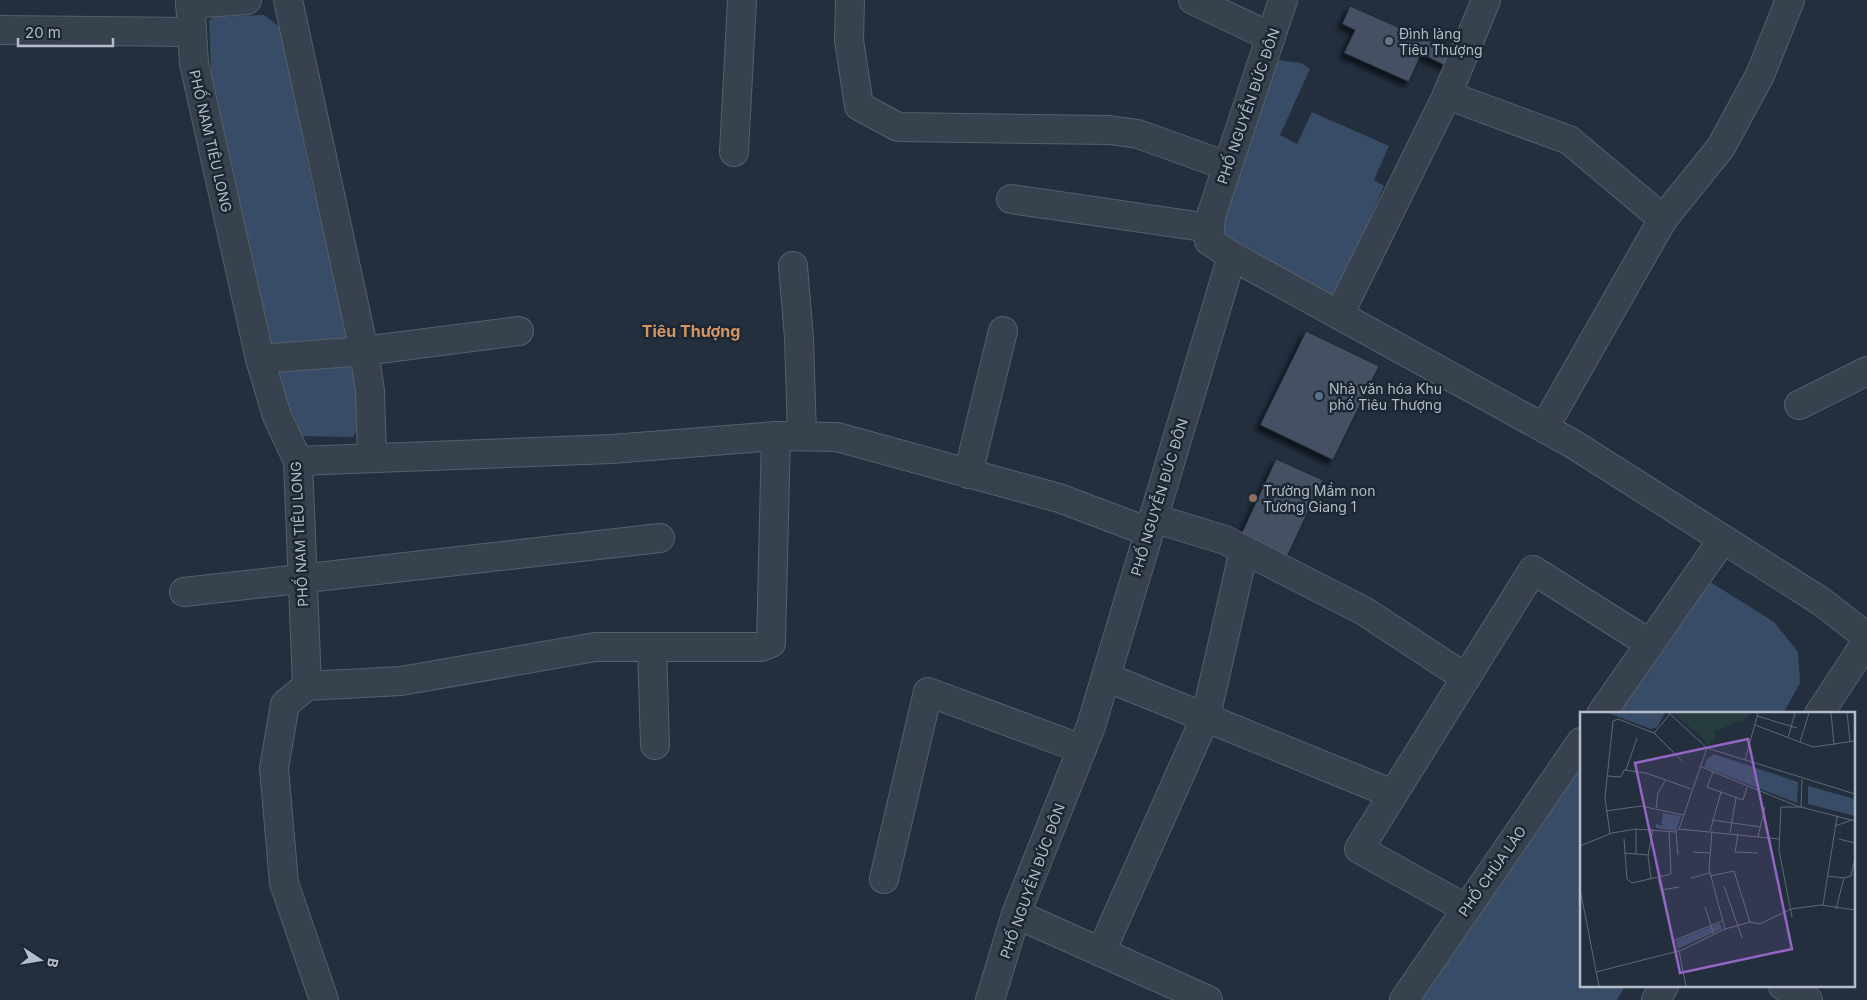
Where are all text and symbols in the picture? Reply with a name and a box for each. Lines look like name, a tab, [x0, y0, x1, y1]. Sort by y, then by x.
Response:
scale bar	[18, 15, 112, 47]
text: 20 m	[25, 23, 61, 42]
street label: PHỐ NGUYỄN ĐỨC ĐÔN	[1210, 25, 1283, 186]
place label: Đình làng Tiêu Thượng	[1399, 25, 1483, 58]
marker: Đình làng Tiêu Thượng	[1383, 35, 1395, 47]
street label: PHỐ NAM TIÊU LONG	[186, 67, 239, 214]
district label: Tiêu Thượng	[642, 321, 740, 341]
place label: Nhà văn hóa Khu phố Tiêu Thượng	[1329, 380, 1442, 413]
marker: Nhà văn hóa Khu phố Tiêu Thượng	[1313, 390, 1325, 402]
street label: PHỐ NGUYỄN ĐỨC ĐÔN	[1124, 415, 1191, 578]
street label: PHỐ NAM TIÊU LONG	[284, 461, 311, 607]
place label: Trường Mầm non Tương Giang 1	[1263, 482, 1376, 515]
marker: Trường Mầm non Tương Giang 1	[1247, 492, 1259, 504]
inset map	[1580, 712, 1854, 988]
street label: PHỐ NGUYỄN ĐỨC ĐÔN	[993, 800, 1068, 961]
street label: PHỐ CHÙA LÀO	[1452, 821, 1529, 919]
north arrow	[15, 935, 65, 985]
text: B	[44, 957, 62, 969]

